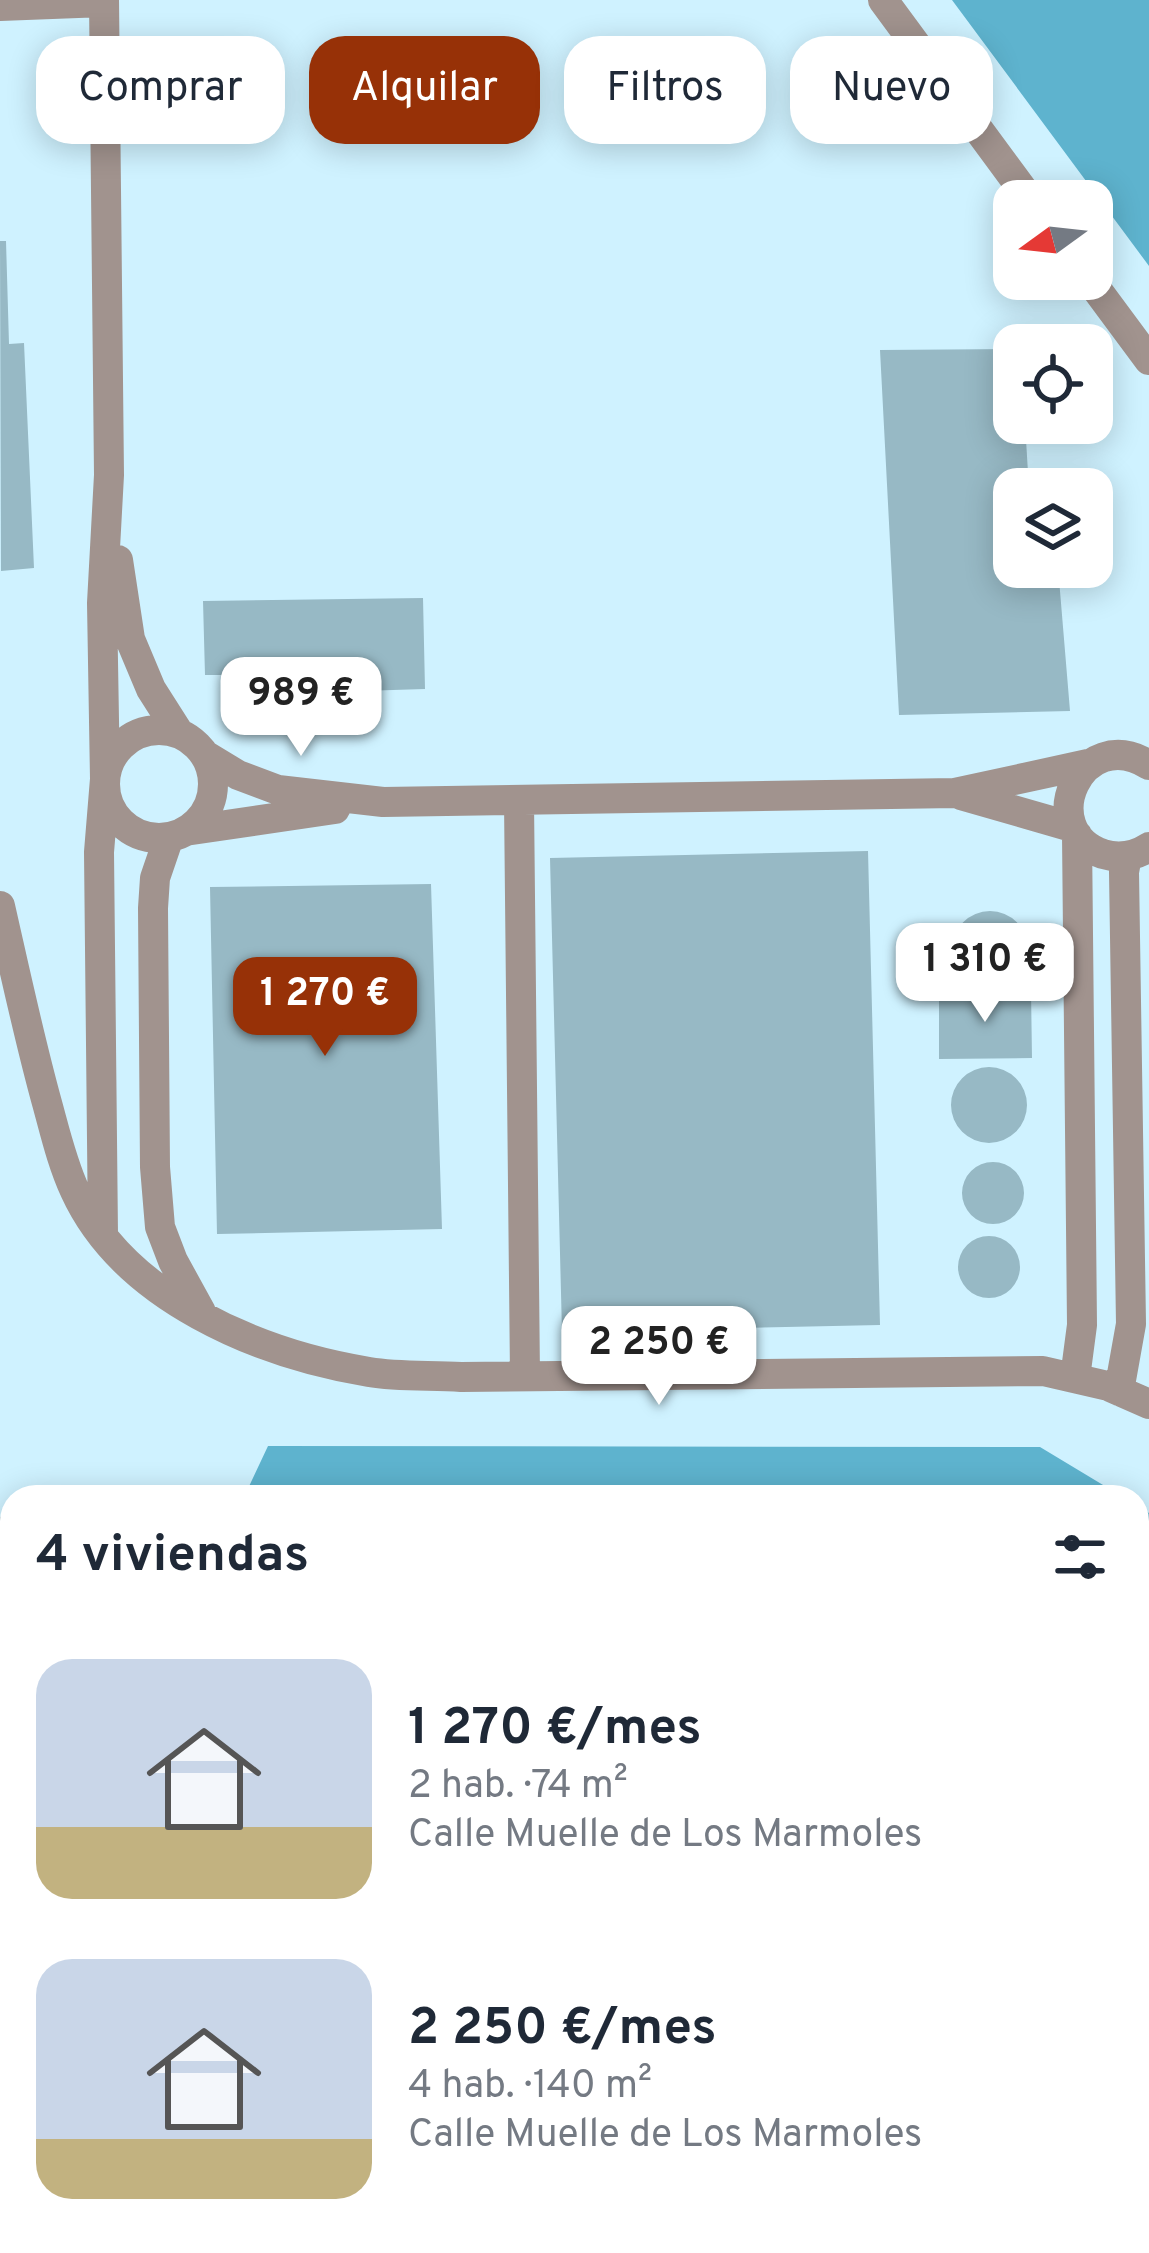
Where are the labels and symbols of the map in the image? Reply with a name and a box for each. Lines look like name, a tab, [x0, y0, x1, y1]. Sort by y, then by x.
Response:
north arrow	[993, 180, 1113, 300]
pin: 989 €	[217, 657, 385, 759]
pin: 1 310 €	[874, 923, 1096, 1025]
pin: 1 270 €	[214, 957, 436, 1059]
pin: 2 250 €	[548, 1306, 770, 1408]

